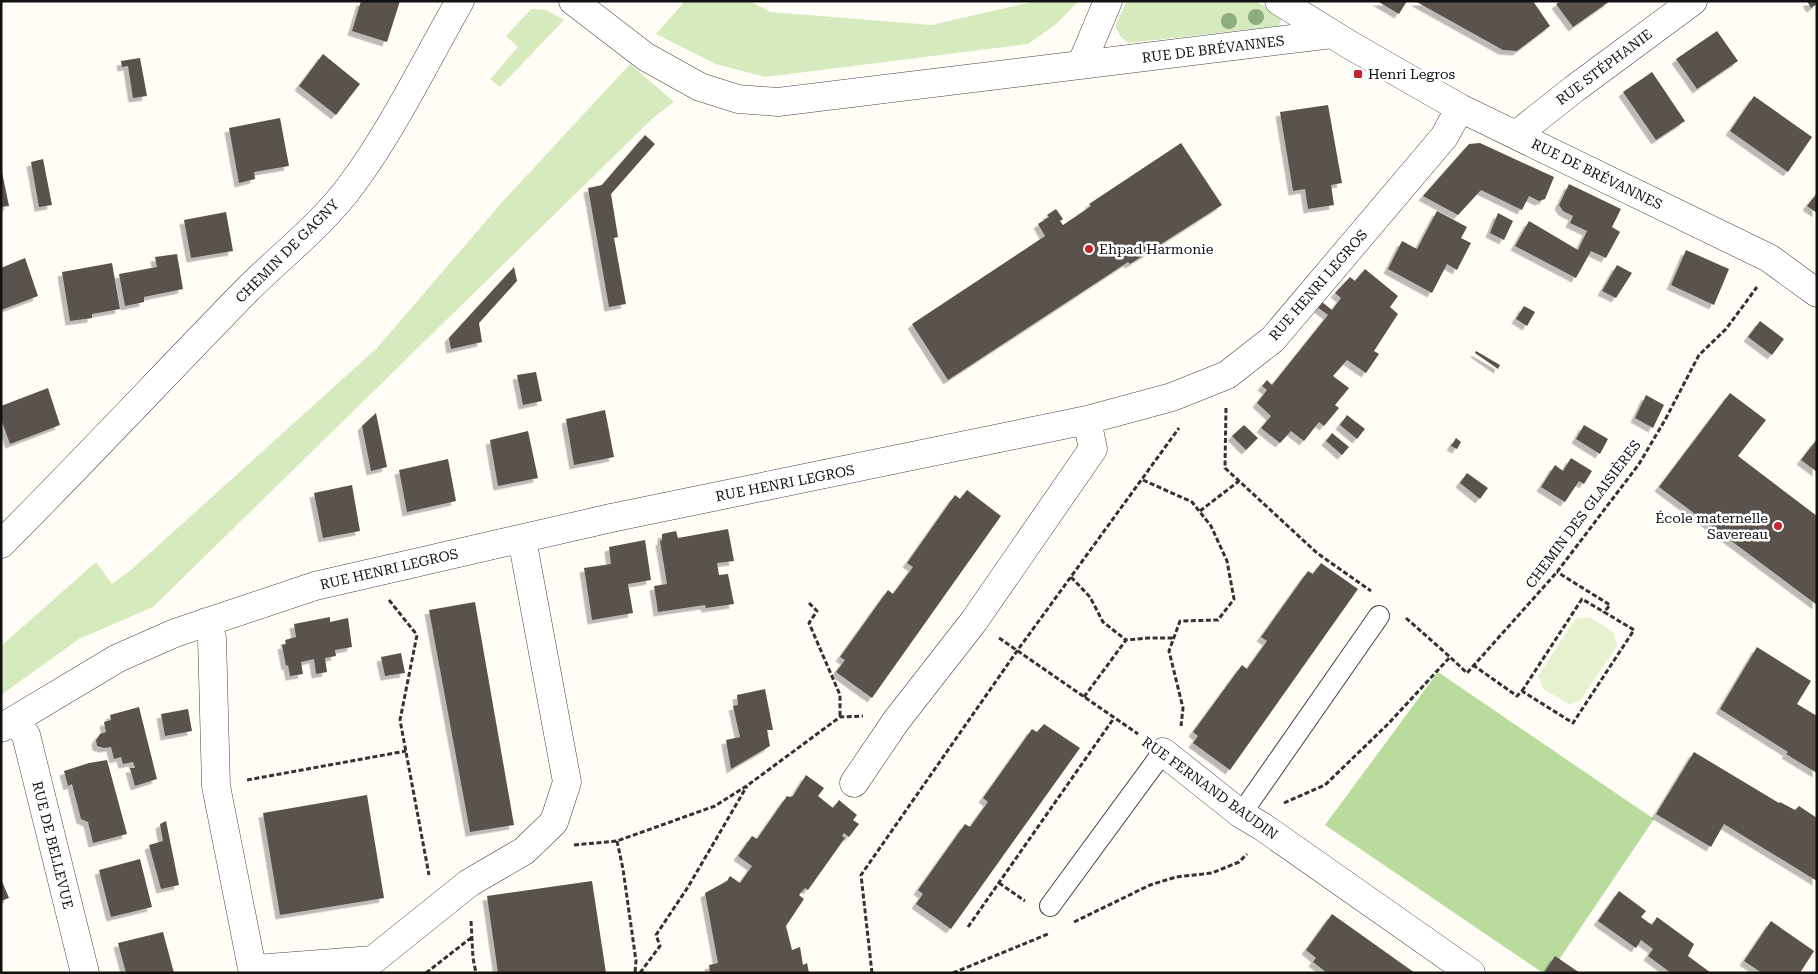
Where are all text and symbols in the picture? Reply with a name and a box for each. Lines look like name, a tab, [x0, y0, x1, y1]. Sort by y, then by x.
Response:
street label: RUE STÉPHANIE	[1553, 26, 1655, 108]
street label: RUE DE BRÉVANNES	[1141, 32, 1285, 66]
place label: Henri Legros	[1368, 66, 1456, 82]
marker: Henri Legros	[1352, 68, 1364, 80]
street label: RUE DE BRÉVANNES	[1529, 135, 1665, 213]
street label: CHEMIN DE GAGNY	[232, 196, 342, 306]
street label: RUE HENRI LEGROS	[1266, 226, 1371, 344]
place label: Ehpad Harmonie	[1099, 241, 1214, 257]
marker: Ehpad Harmonie	[1083, 243, 1095, 255]
street label: CHEMIN DES GLAISIÈRES	[1522, 437, 1644, 591]
street label: RUE HENRI LEGROS	[714, 462, 856, 504]
place label: École maternelle Savereau	[1655, 510, 1768, 542]
marker: École maternelle Savereau	[1772, 520, 1784, 532]
street label: RUE HENRI LEGROS	[318, 545, 460, 593]
street label: RUE FERNAND BAUDIN	[1139, 733, 1281, 843]
street label: RUE DE BELLEVUE	[29, 779, 77, 911]

